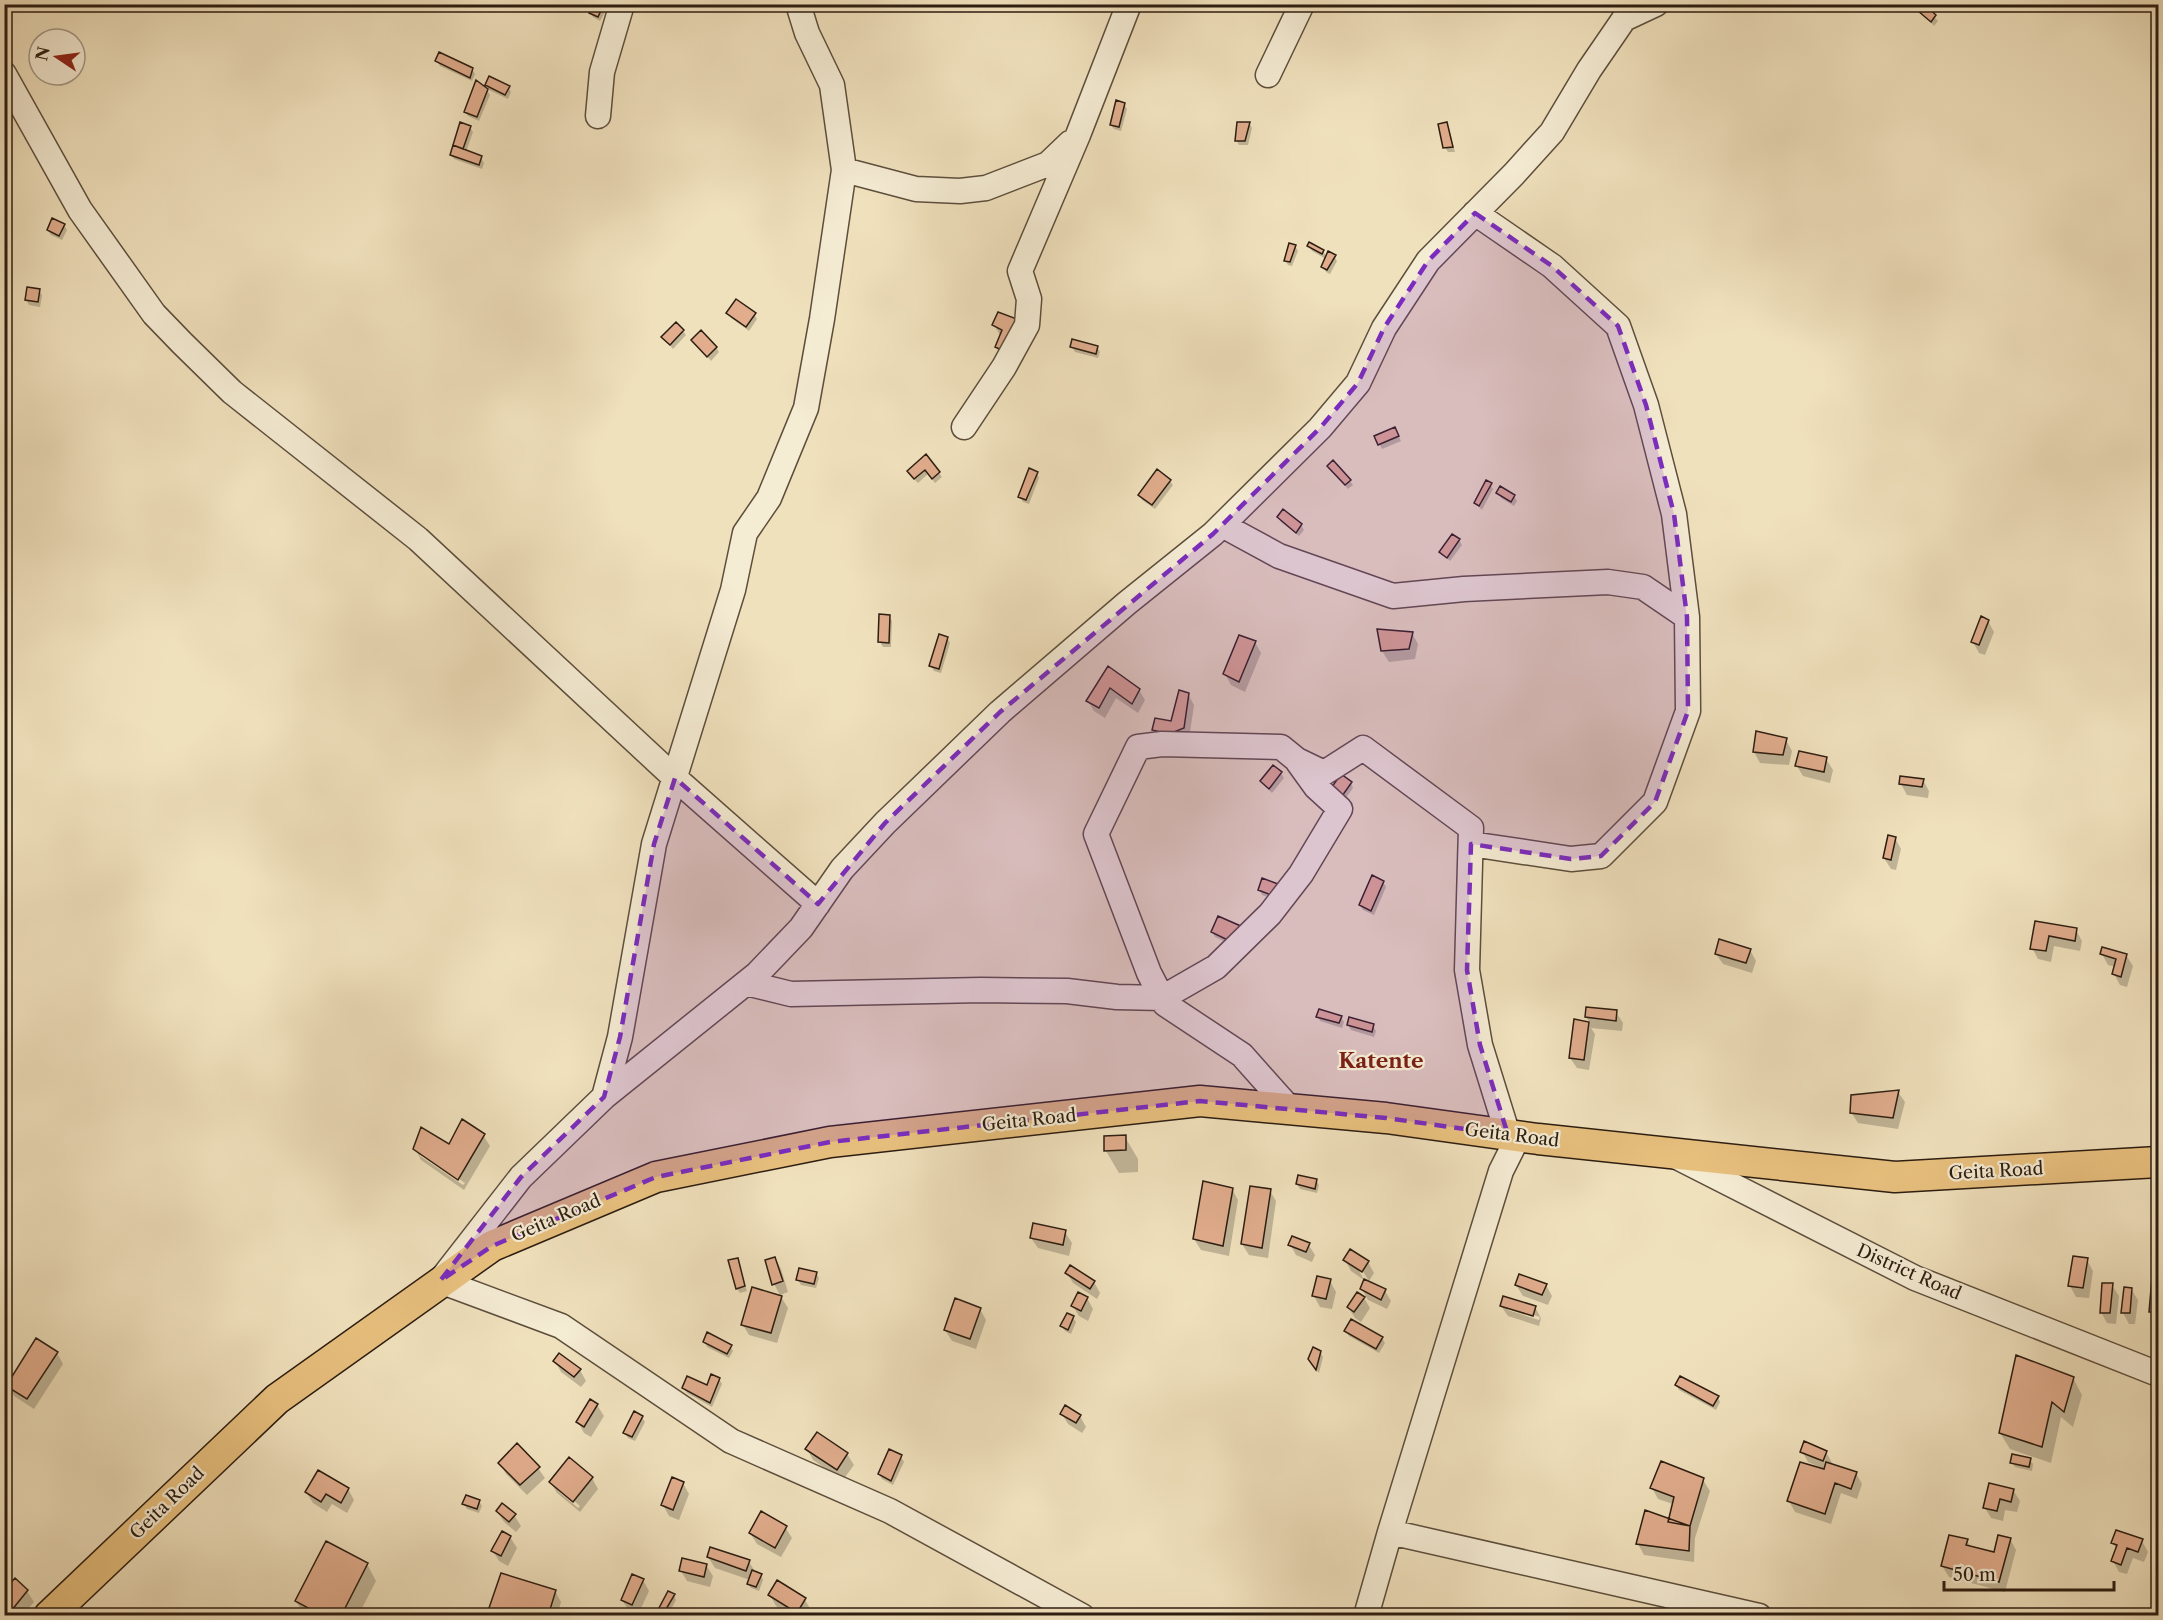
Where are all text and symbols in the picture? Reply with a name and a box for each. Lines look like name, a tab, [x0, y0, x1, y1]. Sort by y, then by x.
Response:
north arrow	[27, 27, 87, 87]
text: N	[31, 45, 54, 63]
district label: Katente	[1338, 1048, 1424, 1073]
street label: Geita Road	[981, 1104, 1077, 1136]
street label: Geita Road	[1464, 1118, 1561, 1152]
street label: Geita Road	[1948, 1158, 2044, 1184]
street label: Geita Road	[508, 1189, 604, 1247]
street label: District Road	[1853, 1239, 1965, 1305]
street label: Geita Road	[125, 1462, 209, 1544]
scale bar	[1944, 1554, 2114, 1592]
text: 50 m	[1953, 1564, 1996, 1586]

